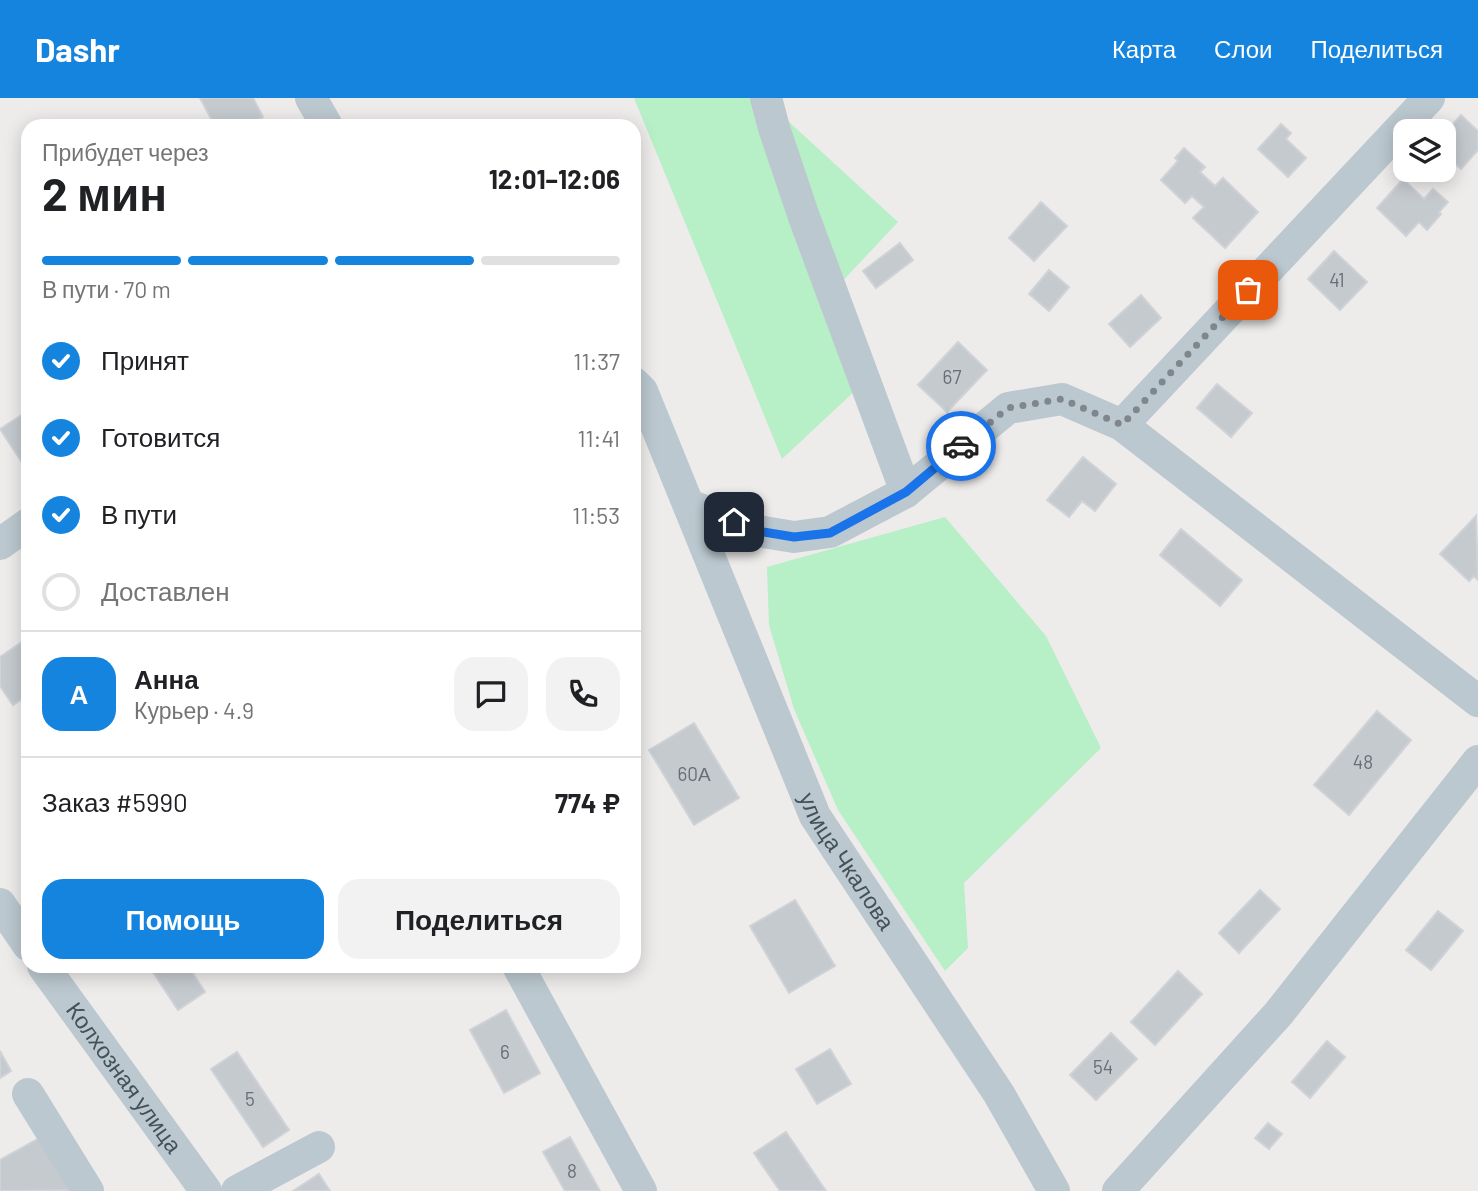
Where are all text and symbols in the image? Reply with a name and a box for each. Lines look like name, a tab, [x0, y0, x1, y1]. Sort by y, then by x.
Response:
text: Dashr	[35, 29, 120, 69]
text: Карта	[1112, 34, 1176, 63]
text: Слои	[1214, 34, 1272, 63]
text: Поделиться	[1310, 34, 1443, 63]
map controls	[1393, 119, 1456, 182]
button: layers	[1393, 119, 1456, 182]
text: Прибудет через	[42, 138, 209, 166]
text: 12:01–12:06	[489, 163, 620, 194]
text: 2 мин	[42, 165, 167, 220]
pin	[1218, 260, 1278, 320]
house number: 41	[1329, 268, 1345, 291]
icon: bag	[1229, 271, 1267, 309]
text: В пути · 70 m	[42, 275, 171, 303]
icon: check	[42, 342, 80, 380]
text: Принят	[101, 344, 189, 375]
text: 11:37	[573, 347, 620, 375]
house number: 67	[943, 365, 961, 388]
courier	[926, 411, 996, 481]
icon: check	[42, 419, 80, 457]
text: Готовится	[101, 421, 220, 452]
text: 11:41	[577, 424, 620, 452]
icon: car	[942, 427, 980, 465]
pin	[704, 492, 764, 552]
icon: check	[42, 496, 80, 534]
text: В пути	[101, 498, 177, 529]
text: 11:53	[572, 501, 620, 529]
icon: home	[715, 503, 753, 541]
text: Доставлен	[101, 575, 230, 606]
button: chat	[454, 657, 528, 731]
button: phone	[546, 657, 620, 731]
text: Анна	[134, 663, 199, 694]
text: А	[70, 678, 88, 709]
text: Курьер · 4.9	[134, 696, 254, 724]
house number: 48	[1353, 750, 1373, 773]
house number: 60А	[677, 762, 711, 785]
text: Заказ #5990	[42, 786, 188, 817]
text: 774 ₽	[555, 787, 620, 818]
street label: улица Чкалова	[794, 788, 901, 935]
button: Помощь	[42, 879, 324, 959]
button: Поделиться	[338, 879, 620, 959]
street label: Колхозная улица	[61, 996, 189, 1158]
house number: 6	[500, 1040, 510, 1063]
house number: 54	[1093, 1055, 1113, 1078]
house number: 5	[245, 1087, 255, 1110]
house number: 8	[567, 1159, 577, 1182]

